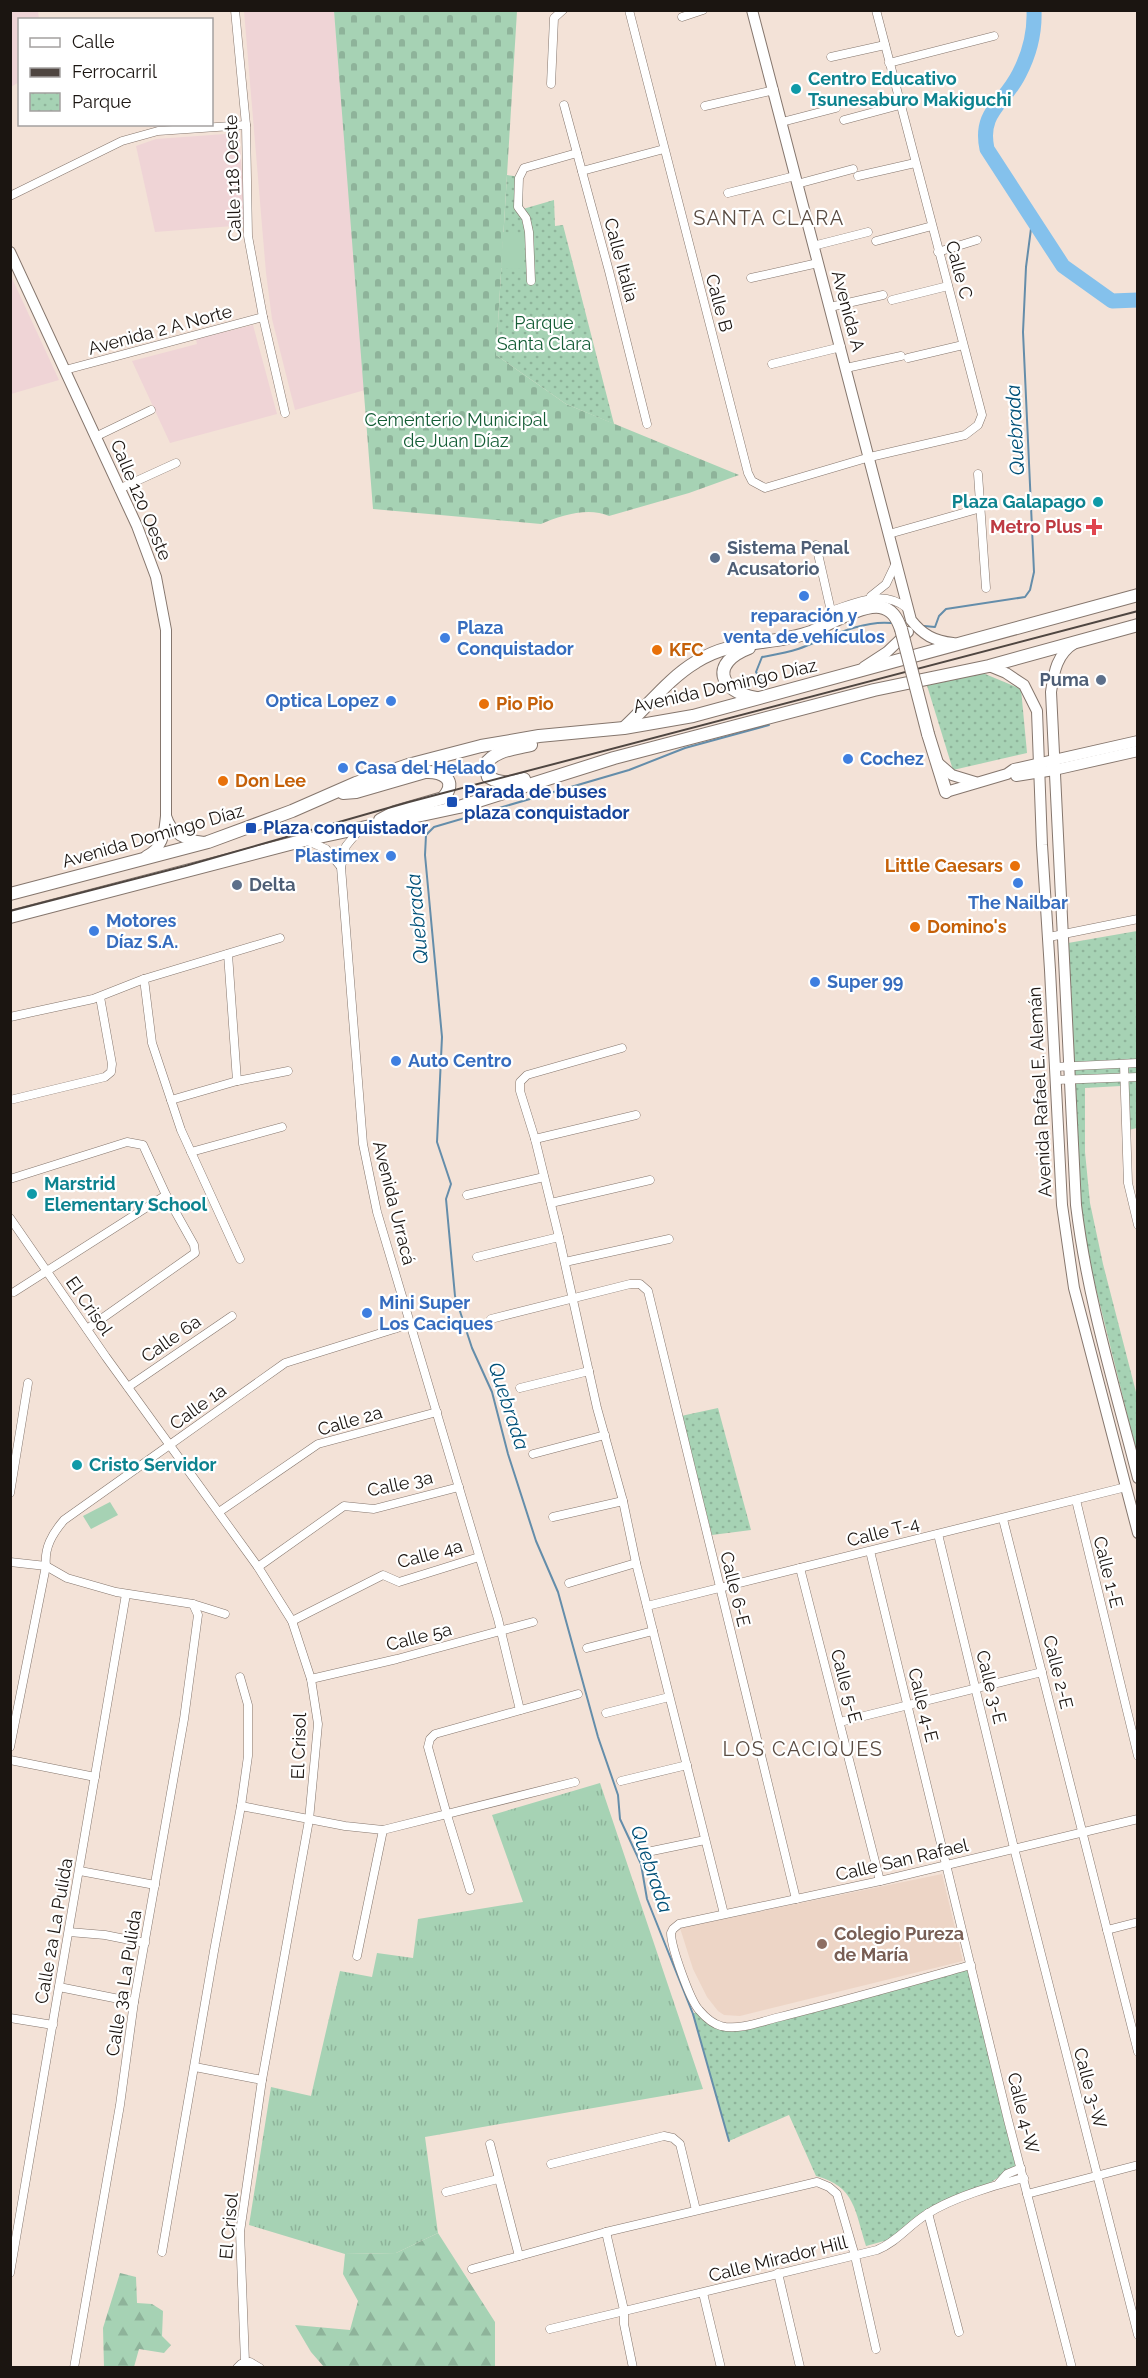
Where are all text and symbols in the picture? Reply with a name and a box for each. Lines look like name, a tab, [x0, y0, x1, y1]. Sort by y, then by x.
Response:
legend	[18, 18, 213, 126]
text: Calle	[72, 31, 115, 52]
text: Ferrocarril	[72, 61, 157, 82]
place label: Centro Educativo Tsunesaburo Makiguchi	[808, 68, 1012, 110]
marker: Centro Educativo Tsunesaburo Makiguchi	[789, 82, 803, 96]
text: Parque	[72, 91, 132, 112]
street label: Calle 118 Oeste	[220, 114, 245, 242]
district label: SANTA CLARA	[693, 206, 845, 230]
street label: Calle Italia	[600, 216, 643, 304]
street label: Calle C	[942, 238, 977, 301]
street label: Avenida A	[828, 268, 869, 354]
street label: Calle B	[702, 272, 737, 334]
street label: Avenida 2 A Norte	[86, 300, 235, 359]
park label: Parque Santa Clara	[497, 312, 591, 354]
water label: Quebrada	[1001, 384, 1029, 476]
park label: Cementerio Municipal de Juan Díaz	[365, 409, 548, 451]
street label: Calle 120 Oeste	[107, 436, 176, 564]
place label: Plaza Galapago	[952, 491, 1086, 512]
marker: Plaza Galapago	[1091, 495, 1105, 509]
place label: Metro Plus	[990, 516, 1082, 537]
marker: Metro Plus	[1087, 520, 1101, 534]
place label: Sistema Penal Acusatorio	[727, 537, 849, 579]
marker: Sistema Penal Acusatorio	[708, 551, 722, 565]
marker: reparación y venta de vehículos	[797, 589, 811, 603]
place label: reparación y venta de vehículos	[723, 605, 885, 647]
place label: Plaza Conquistador	[457, 617, 574, 659]
marker: Plaza Conquistador	[438, 631, 452, 645]
place label: KFC	[669, 639, 704, 660]
marker: KFC	[650, 643, 664, 657]
street label: Avenida Domingo Díaz	[631, 654, 819, 717]
place label: Puma	[1040, 669, 1089, 690]
marker: Puma	[1094, 673, 1108, 687]
place label: Optica Lopez	[266, 690, 379, 711]
place label: Pio Pio	[496, 693, 554, 714]
marker: Optica Lopez	[384, 694, 398, 708]
marker: Pio Pio	[477, 697, 491, 711]
place label: Cochez	[860, 748, 924, 769]
marker: Cochez	[841, 752, 855, 766]
place label: Casa del Helado	[355, 757, 496, 778]
marker: Casa del Helado	[336, 761, 350, 775]
place label: Don Lee	[235, 770, 306, 791]
marker: Don Lee	[216, 774, 230, 788]
place label: Parada de buses plaza conquistador	[464, 781, 630, 823]
marker: Parada de buses plaza conquistador	[445, 795, 459, 809]
street label: Avenida Domingo Díaz	[60, 799, 246, 872]
place label: Plaza conquistador	[263, 817, 428, 838]
marker: Plaza conquistador	[244, 821, 258, 835]
place label: Plastimex	[295, 845, 379, 866]
marker: Plastimex	[384, 849, 398, 863]
place label: Little Caesars	[885, 855, 1003, 876]
marker: Little Caesars	[1008, 859, 1022, 873]
water label: Quebrada	[401, 873, 433, 965]
place label: Delta	[249, 874, 296, 895]
marker: The Nailbar	[1011, 876, 1025, 890]
marker: Delta	[230, 878, 244, 892]
place label: The Nailbar	[968, 892, 1068, 913]
place label: Motores Díaz S.A.	[106, 910, 178, 952]
place label: Domino's	[927, 916, 1007, 937]
marker: Domino's	[908, 920, 922, 934]
marker: Motores Díaz S.A.	[87, 924, 101, 938]
place label: Super 99	[827, 971, 903, 992]
marker: Super 99	[808, 975, 822, 989]
street label: Avenida Rafael E. Alemán	[1023, 986, 1056, 1198]
place label: Auto Centro	[408, 1050, 512, 1071]
marker: Auto Centro	[389, 1054, 403, 1068]
street label: Avenida Urracá	[369, 1139, 420, 1267]
place label: Marstrid Elementary School	[44, 1173, 208, 1215]
marker: Marstrid Elementary School	[25, 1187, 39, 1201]
street label: El Crisol	[62, 1272, 117, 1339]
place label: Mini Super Los Caciques	[379, 1292, 493, 1334]
marker: Mini Super Los Caciques	[360, 1306, 374, 1320]
street label: Calle 6a	[137, 1311, 204, 1367]
water label: Quebrada	[484, 1359, 534, 1453]
street label: Calle 1a	[165, 1379, 230, 1434]
street label: Calle 2a	[315, 1401, 385, 1440]
place label: Cristo Servidor	[89, 1454, 217, 1475]
marker: Cristo Servidor	[70, 1458, 84, 1472]
street label: Calle 3a	[365, 1466, 435, 1501]
street label: Calle T-4	[845, 1512, 921, 1551]
street label: Calle 1-E	[1089, 1534, 1128, 1610]
street label: Calle 4a	[395, 1535, 465, 1572]
street label: Calle 6-E	[716, 1549, 755, 1629]
street label: Calle 5a	[384, 1618, 454, 1655]
street label: Calle 2-E	[1039, 1633, 1078, 1711]
street label: Calle 5-E	[827, 1647, 866, 1725]
street label: Calle 3-E	[972, 1648, 1011, 1726]
street label: Calle 4-E	[904, 1666, 943, 1744]
street label: El Crisol	[287, 1712, 310, 1780]
district label: LOS CACIQUES	[723, 1737, 883, 1761]
water label: Quebrada	[626, 1822, 678, 1916]
street label: Calle San Rafael	[834, 1834, 970, 1885]
street label: Calle 2a La Pulida	[30, 1856, 77, 2005]
street label: Calle 3a La Pulida	[102, 1908, 145, 2058]
place label: Colegio Pureza de María	[834, 1923, 964, 1965]
marker: Colegio Pureza de María	[815, 1937, 829, 1951]
street label: Calle 3-W	[1070, 2045, 1111, 2131]
street label: Calle 4-W	[1003, 2070, 1044, 2156]
street label: El Crisol	[215, 2192, 242, 2260]
street label: Calle Mirador Hill	[706, 2231, 850, 2286]

